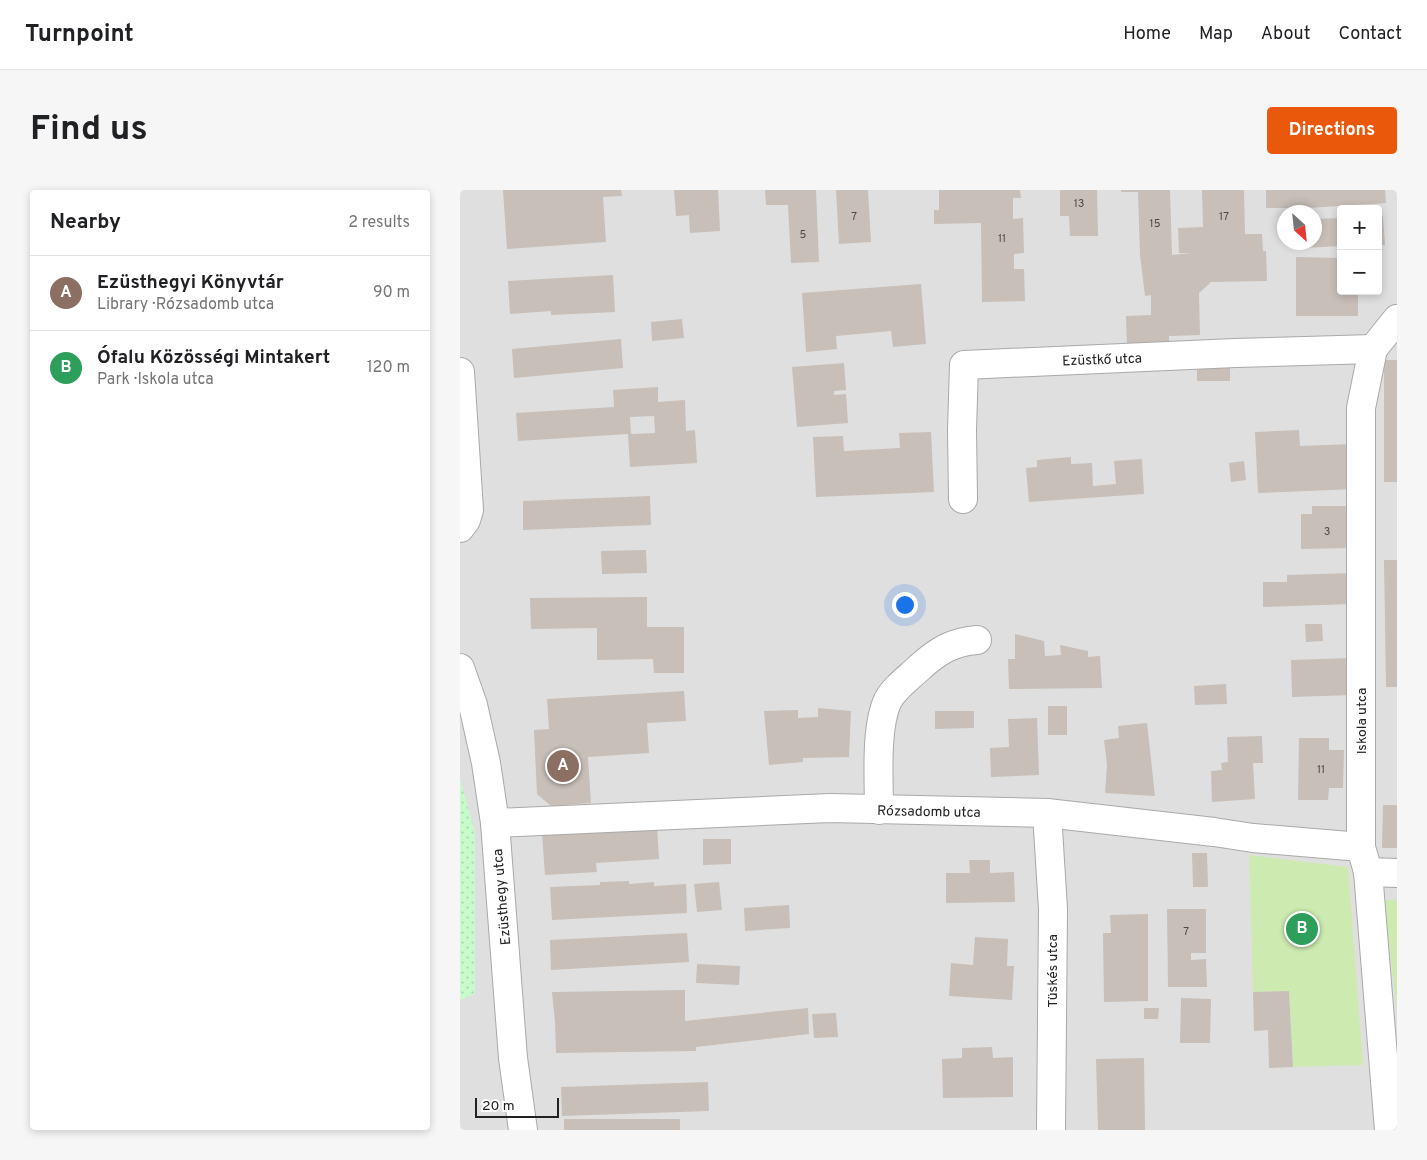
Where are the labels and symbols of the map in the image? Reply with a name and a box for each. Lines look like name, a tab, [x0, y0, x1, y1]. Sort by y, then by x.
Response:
house number: 13	[1074, 197, 1084, 211]
north arrow	[1277, 205, 1322, 250]
house number: 7	[851, 210, 857, 224]
house number: 17	[1219, 210, 1229, 224]
house number: 15	[1150, 217, 1161, 231]
house number: 5	[800, 228, 807, 242]
house number: 11	[998, 232, 1006, 246]
street label: Ezüstkő utca	[1062, 351, 1142, 370]
house number: 3	[1324, 525, 1330, 539]
your location	[892, 592, 918, 618]
street label: Iskola utca	[1354, 688, 1371, 754]
pin: A	[547, 747, 579, 785]
house number: 11	[1317, 763, 1325, 777]
street label: Rózsadomb utca	[877, 803, 981, 822]
street label: Ezüsthegy utca	[490, 848, 515, 946]
pin: B	[1286, 910, 1318, 948]
house number: 7	[1183, 925, 1189, 939]
street label: Tüskés utca	[1045, 934, 1062, 1008]
scale bar	[475, 1095, 559, 1118]

